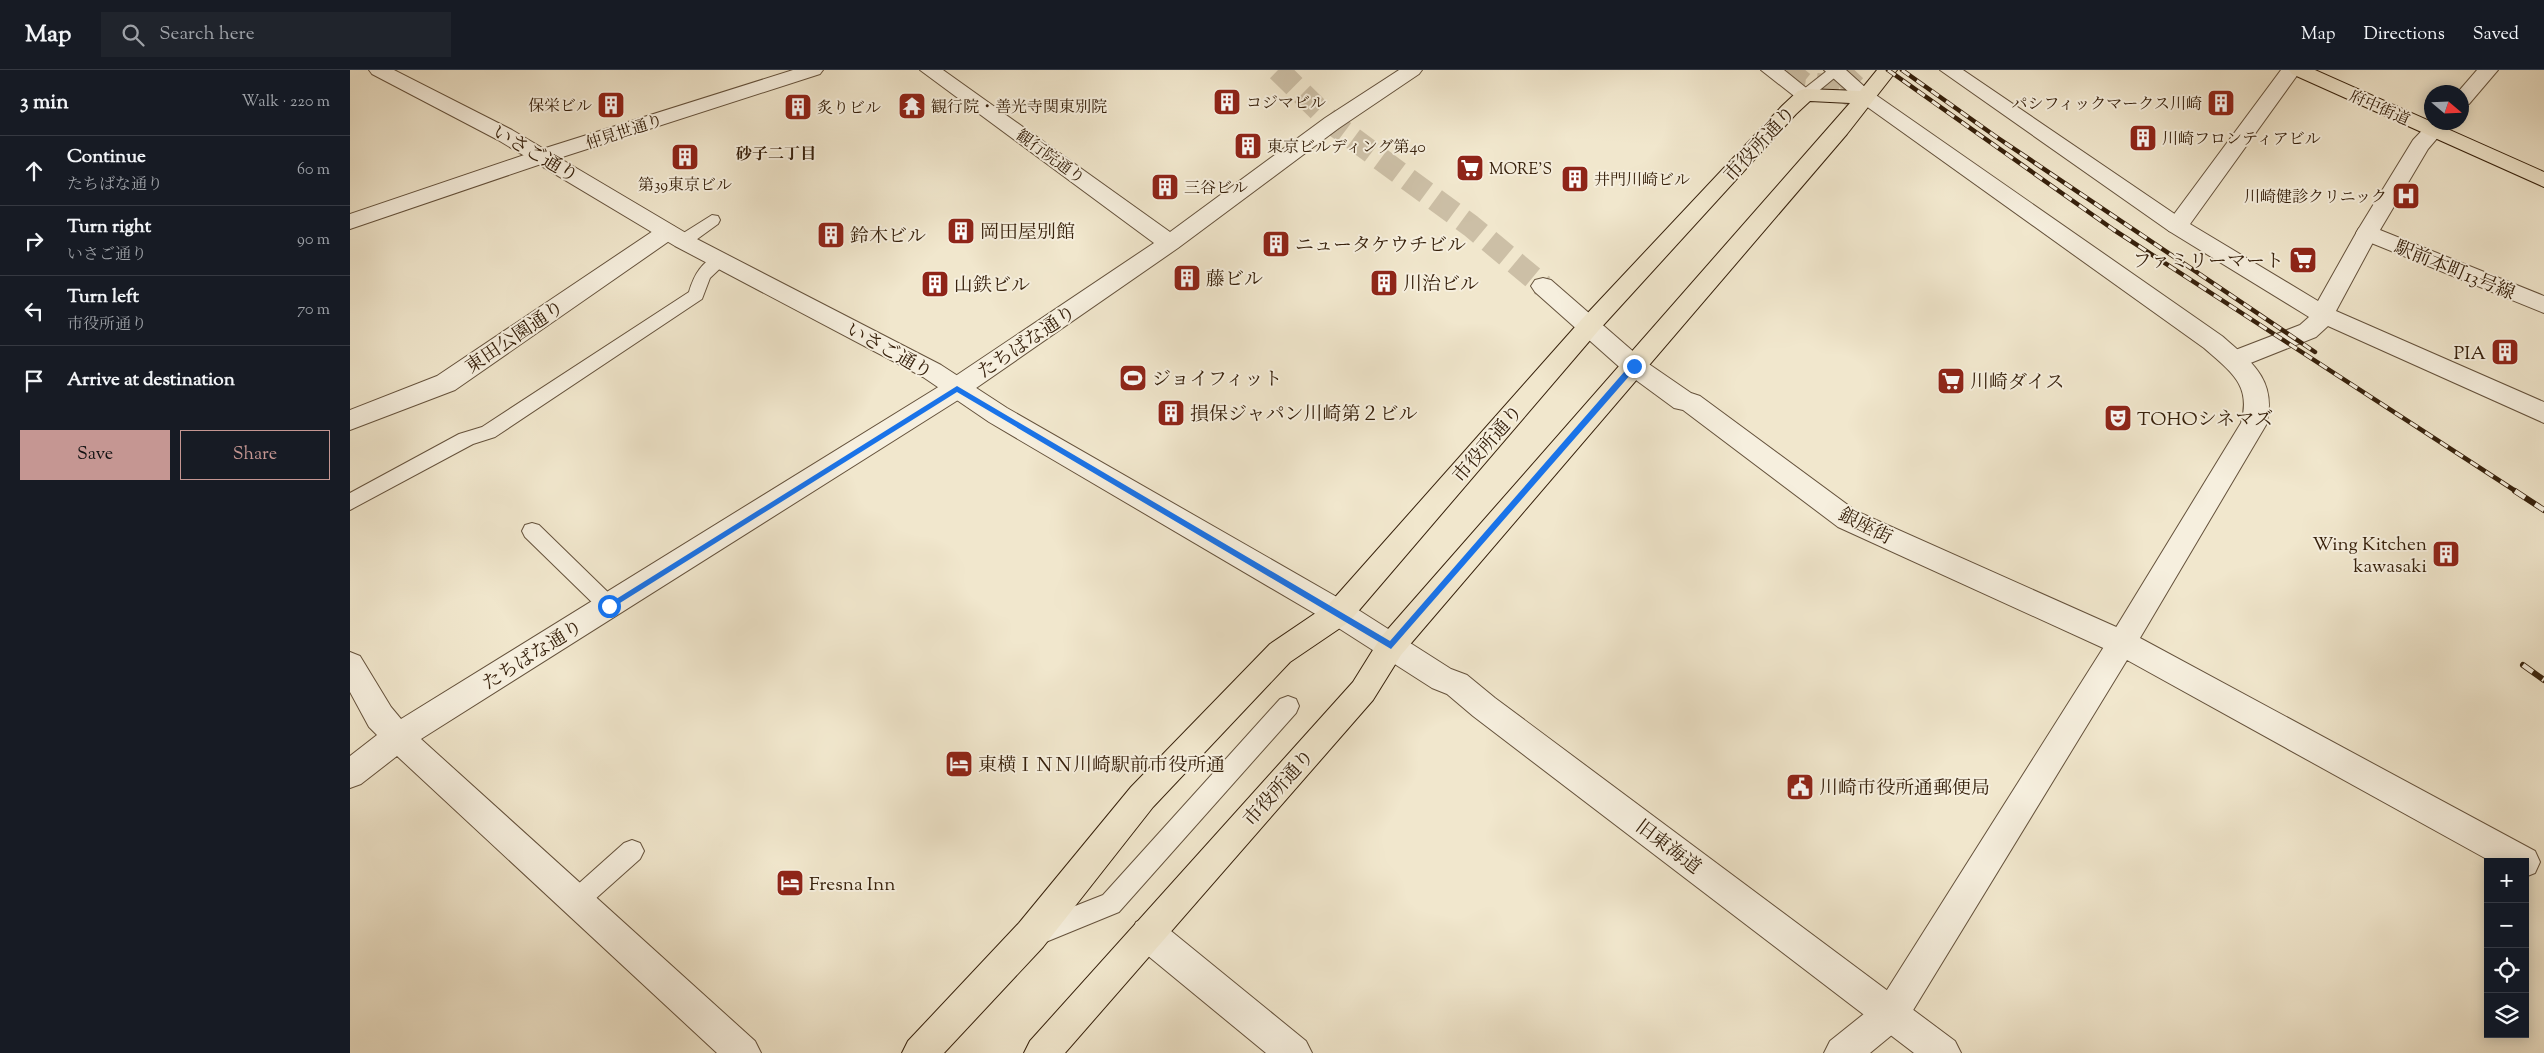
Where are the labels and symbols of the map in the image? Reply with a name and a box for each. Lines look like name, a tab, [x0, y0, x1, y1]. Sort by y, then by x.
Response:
north arrow	[2424, 85, 2469, 130]
street label: 府中街道	[2345, 86, 2413, 133]
building icon: コジマビル	[1212, 87, 1242, 117]
building icon: パシフィックマークス川崎	[2206, 88, 2236, 118]
building icon: 保栄ビル	[596, 90, 626, 120]
temple icon: 観行院・善光寺関東別院	[897, 91, 927, 121]
building icon: 炙りビル	[783, 92, 813, 122]
place label: コジマビル	[1246, 93, 1326, 116]
place label: パシフィックマークス川崎	[2011, 94, 2202, 117]
place label: 保栄ビル	[528, 96, 592, 119]
place label: 観行院・善光寺関東別院	[931, 97, 1107, 120]
place label: 炙りビル	[817, 98, 881, 121]
street label: 市役所通り	[1719, 101, 1803, 189]
street label: 仲見世通り	[583, 110, 666, 157]
street label: いさご通り	[487, 120, 583, 191]
building icon: 川崎フロンティアビル	[2128, 123, 2158, 153]
street label: 観行院通り	[1010, 125, 1089, 191]
place label: 川崎フロンティアビル	[2162, 129, 2321, 152]
building icon: 東京ビルディング第40	[1233, 131, 1263, 161]
place label: 東京ビルディング第40	[1267, 137, 1426, 160]
building icon: 第39東京ビル	[670, 142, 700, 172]
district label: 砂子二丁目	[736, 144, 816, 167]
supermarket icon: MORE'S	[1455, 153, 1485, 183]
place label: MORE'S	[1489, 159, 1552, 182]
building icon: 井門川崎ビル	[1560, 164, 1590, 194]
place label: 井門川崎ビル	[1594, 170, 1690, 193]
building icon: 三谷ビル	[1150, 172, 1180, 202]
place label: 第39東京ビル	[638, 175, 732, 198]
place label: 三谷ビル	[1184, 178, 1248, 201]
hospital icon: 川崎健診クリニック	[2391, 181, 2421, 211]
place label: 川崎健診クリニック	[2244, 187, 2387, 210]
building icon: 岡田屋別館	[946, 216, 976, 246]
building icon: 鈴木ビル	[816, 220, 846, 250]
place label: 岡田屋別館	[980, 220, 1075, 247]
place label: 鈴木ビル	[850, 224, 926, 251]
building icon: ニュータケウチビル	[1261, 229, 1291, 259]
place label: ニュータケウチビル	[1295, 233, 1466, 260]
street label: 駅前本町13号線	[2390, 235, 2519, 308]
supermarket icon: ファミリーマート	[2288, 245, 2318, 275]
place label: ファミリーマート	[2132, 249, 2284, 276]
building icon: 藤ビル	[1172, 263, 1202, 293]
place label: 藤ビル	[1206, 267, 1263, 294]
building icon: 川治ビル	[1369, 268, 1399, 298]
building icon: 山鉄ビル	[920, 269, 950, 299]
place label: 川治ビル	[1403, 272, 1479, 299]
place label: 山鉄ビル	[954, 273, 1030, 300]
street label: 東田公園通り	[461, 295, 570, 381]
street label: たちばな通り	[973, 300, 1082, 386]
street label: いさご通り	[841, 317, 937, 387]
building icon: PIA	[2490, 337, 2520, 367]
place label: PIA	[2454, 341, 2487, 368]
route end	[1623, 355, 1646, 378]
sports icon: ジョイフィット	[1118, 363, 1148, 393]
supermarket icon: 川崎ダイス	[1936, 366, 1966, 396]
place label: ジョイフィット	[1152, 367, 1283, 394]
place label: 川崎ダイス	[1970, 370, 2064, 397]
building icon: 損保ジャパン川崎第２ビル	[1156, 398, 1186, 428]
street label: 市役所通り	[1448, 400, 1530, 489]
place label: 損保ジャパン川崎第２ビル	[1190, 402, 1418, 429]
theatre icon: TOHOシネマズ	[2103, 403, 2133, 433]
place label: TOHOシネマズ	[2137, 407, 2273, 434]
street label: 銀座街	[1833, 502, 1896, 552]
place label: Wing Kitchen kawasaki	[2312, 532, 2427, 581]
building icon: Wing Kitchen kawasaki	[2431, 539, 2461, 569]
route start	[598, 595, 621, 618]
street label: たちばな通り	[478, 614, 589, 698]
street label: 市役所通り	[1238, 744, 1322, 833]
hotel icon: 東横ＩＮＮ川崎駅前市役所通	[944, 749, 974, 779]
place label: 東横ＩＮＮ川崎駅前市役所通	[978, 753, 1225, 780]
public building icon: 川崎市役所通郵便局	[1785, 772, 1815, 802]
place label: 川崎市役所通郵便局	[1819, 776, 1990, 803]
street label: 旧東海道	[1629, 814, 1706, 882]
hotel icon: Fresna Inn	[775, 868, 805, 898]
place label: Fresna Inn	[809, 872, 895, 899]

